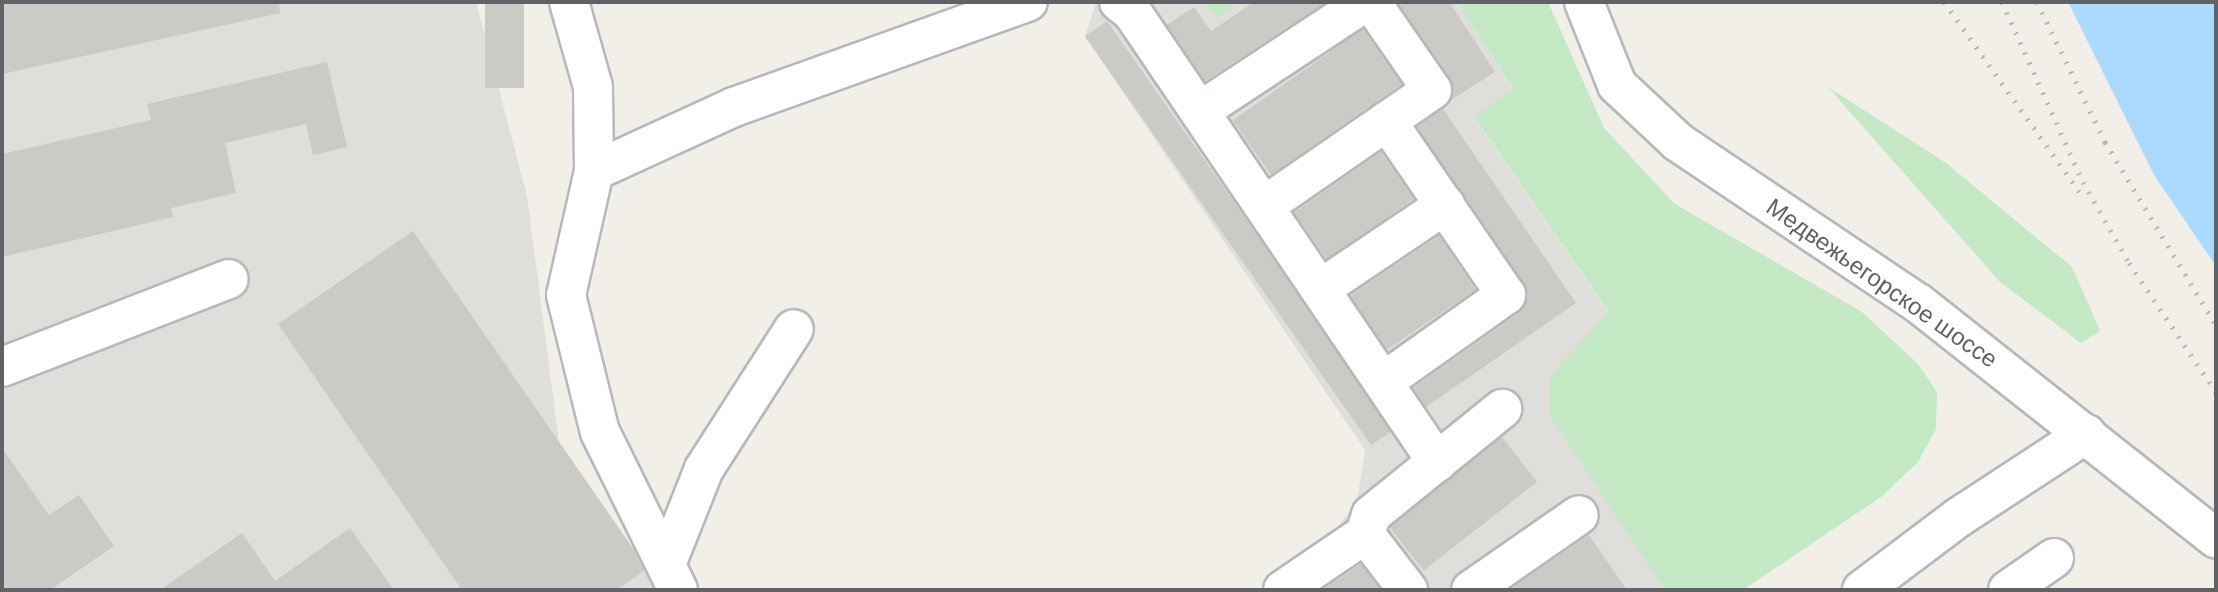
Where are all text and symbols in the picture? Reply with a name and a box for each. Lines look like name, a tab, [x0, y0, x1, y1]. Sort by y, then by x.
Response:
street label: Медвежьегорское шоссе	[1761, 192, 2003, 374]

